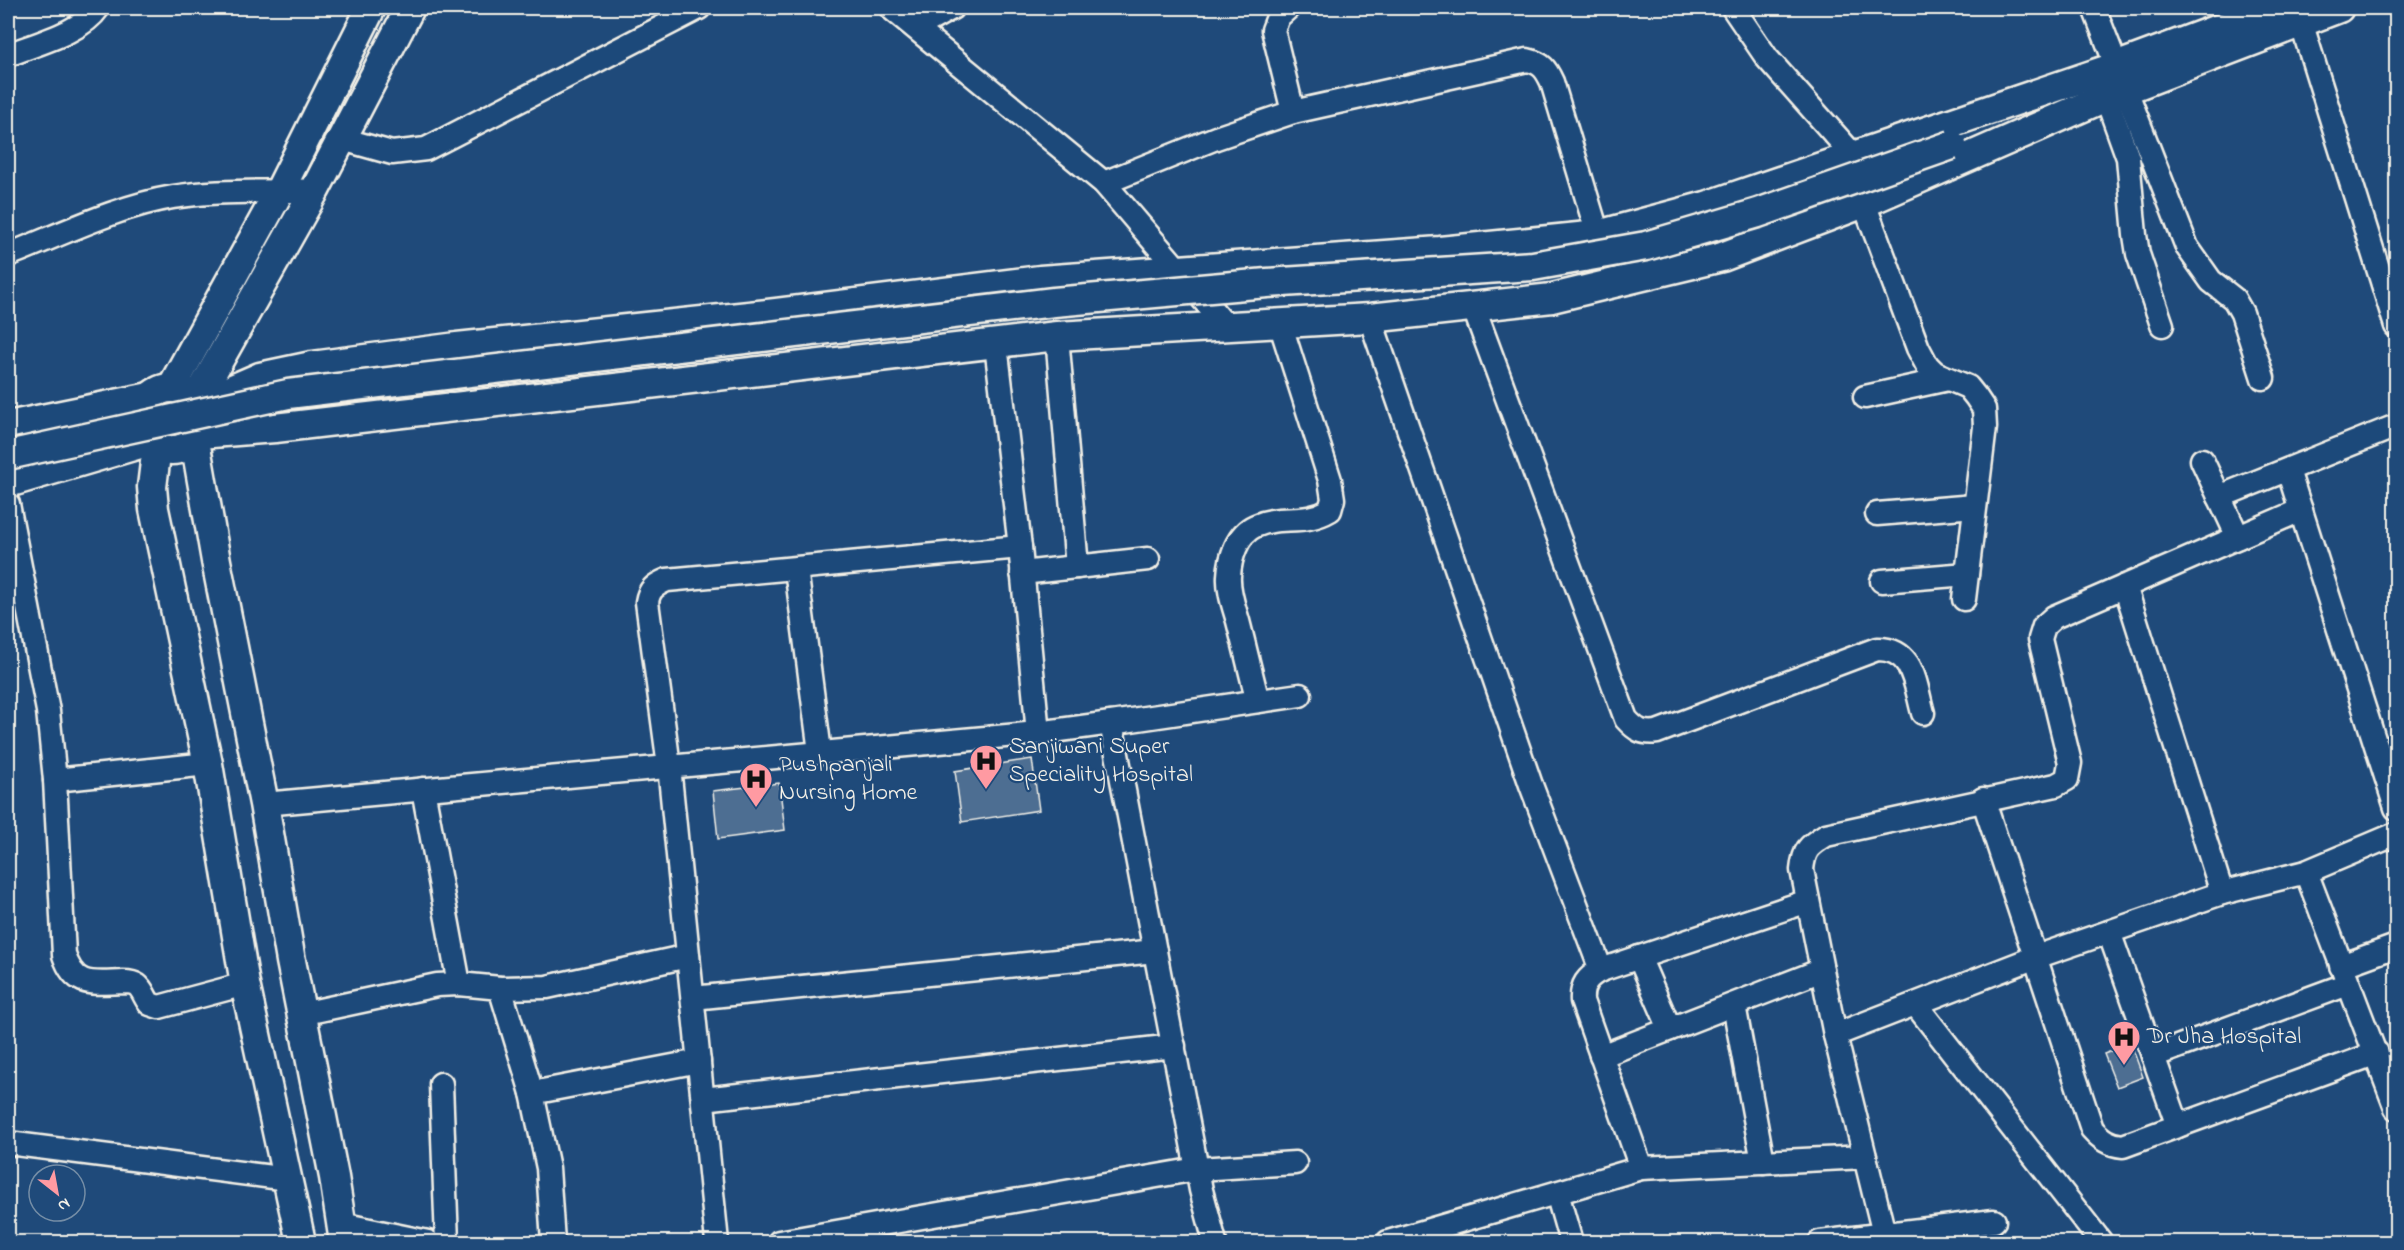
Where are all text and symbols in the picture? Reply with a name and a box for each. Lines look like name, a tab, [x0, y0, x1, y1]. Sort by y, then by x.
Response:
place label: Sanjiwani Super Speciality Hospital	[1009, 730, 1193, 794]
hospital icon: Sanjiwani Super Speciality Hospital	[968, 743, 1004, 790]
place label: Pushpanjali Nursing Home	[779, 748, 918, 811]
hospital icon: Pushpanjali Nursing Home	[738, 761, 774, 808]
hospital icon: Dr Jha Hospital	[2106, 1019, 2142, 1066]
place label: Dr Jha Hospital	[2146, 1020, 2301, 1055]
north arrow	[27, 1163, 87, 1223]
text: N	[53, 1191, 75, 1217]

